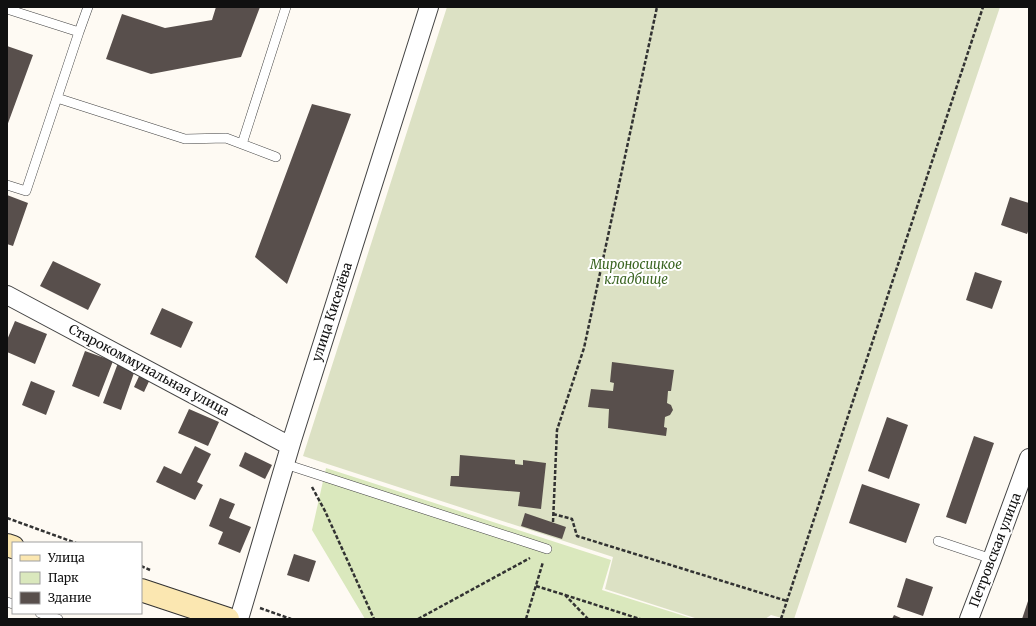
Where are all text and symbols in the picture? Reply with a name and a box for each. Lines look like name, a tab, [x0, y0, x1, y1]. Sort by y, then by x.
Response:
park label: Мироносицкое кладбище	[589, 256, 682, 288]
street label: улица Киселёва	[308, 260, 356, 364]
street label: Старокоммунальная улица	[66, 320, 232, 420]
street label: Петровская улица	[965, 490, 1025, 610]
legend	[12, 542, 142, 614]
text: Улица	[47, 550, 85, 565]
text: Парк	[48, 570, 79, 585]
text: Здание	[48, 590, 91, 605]

